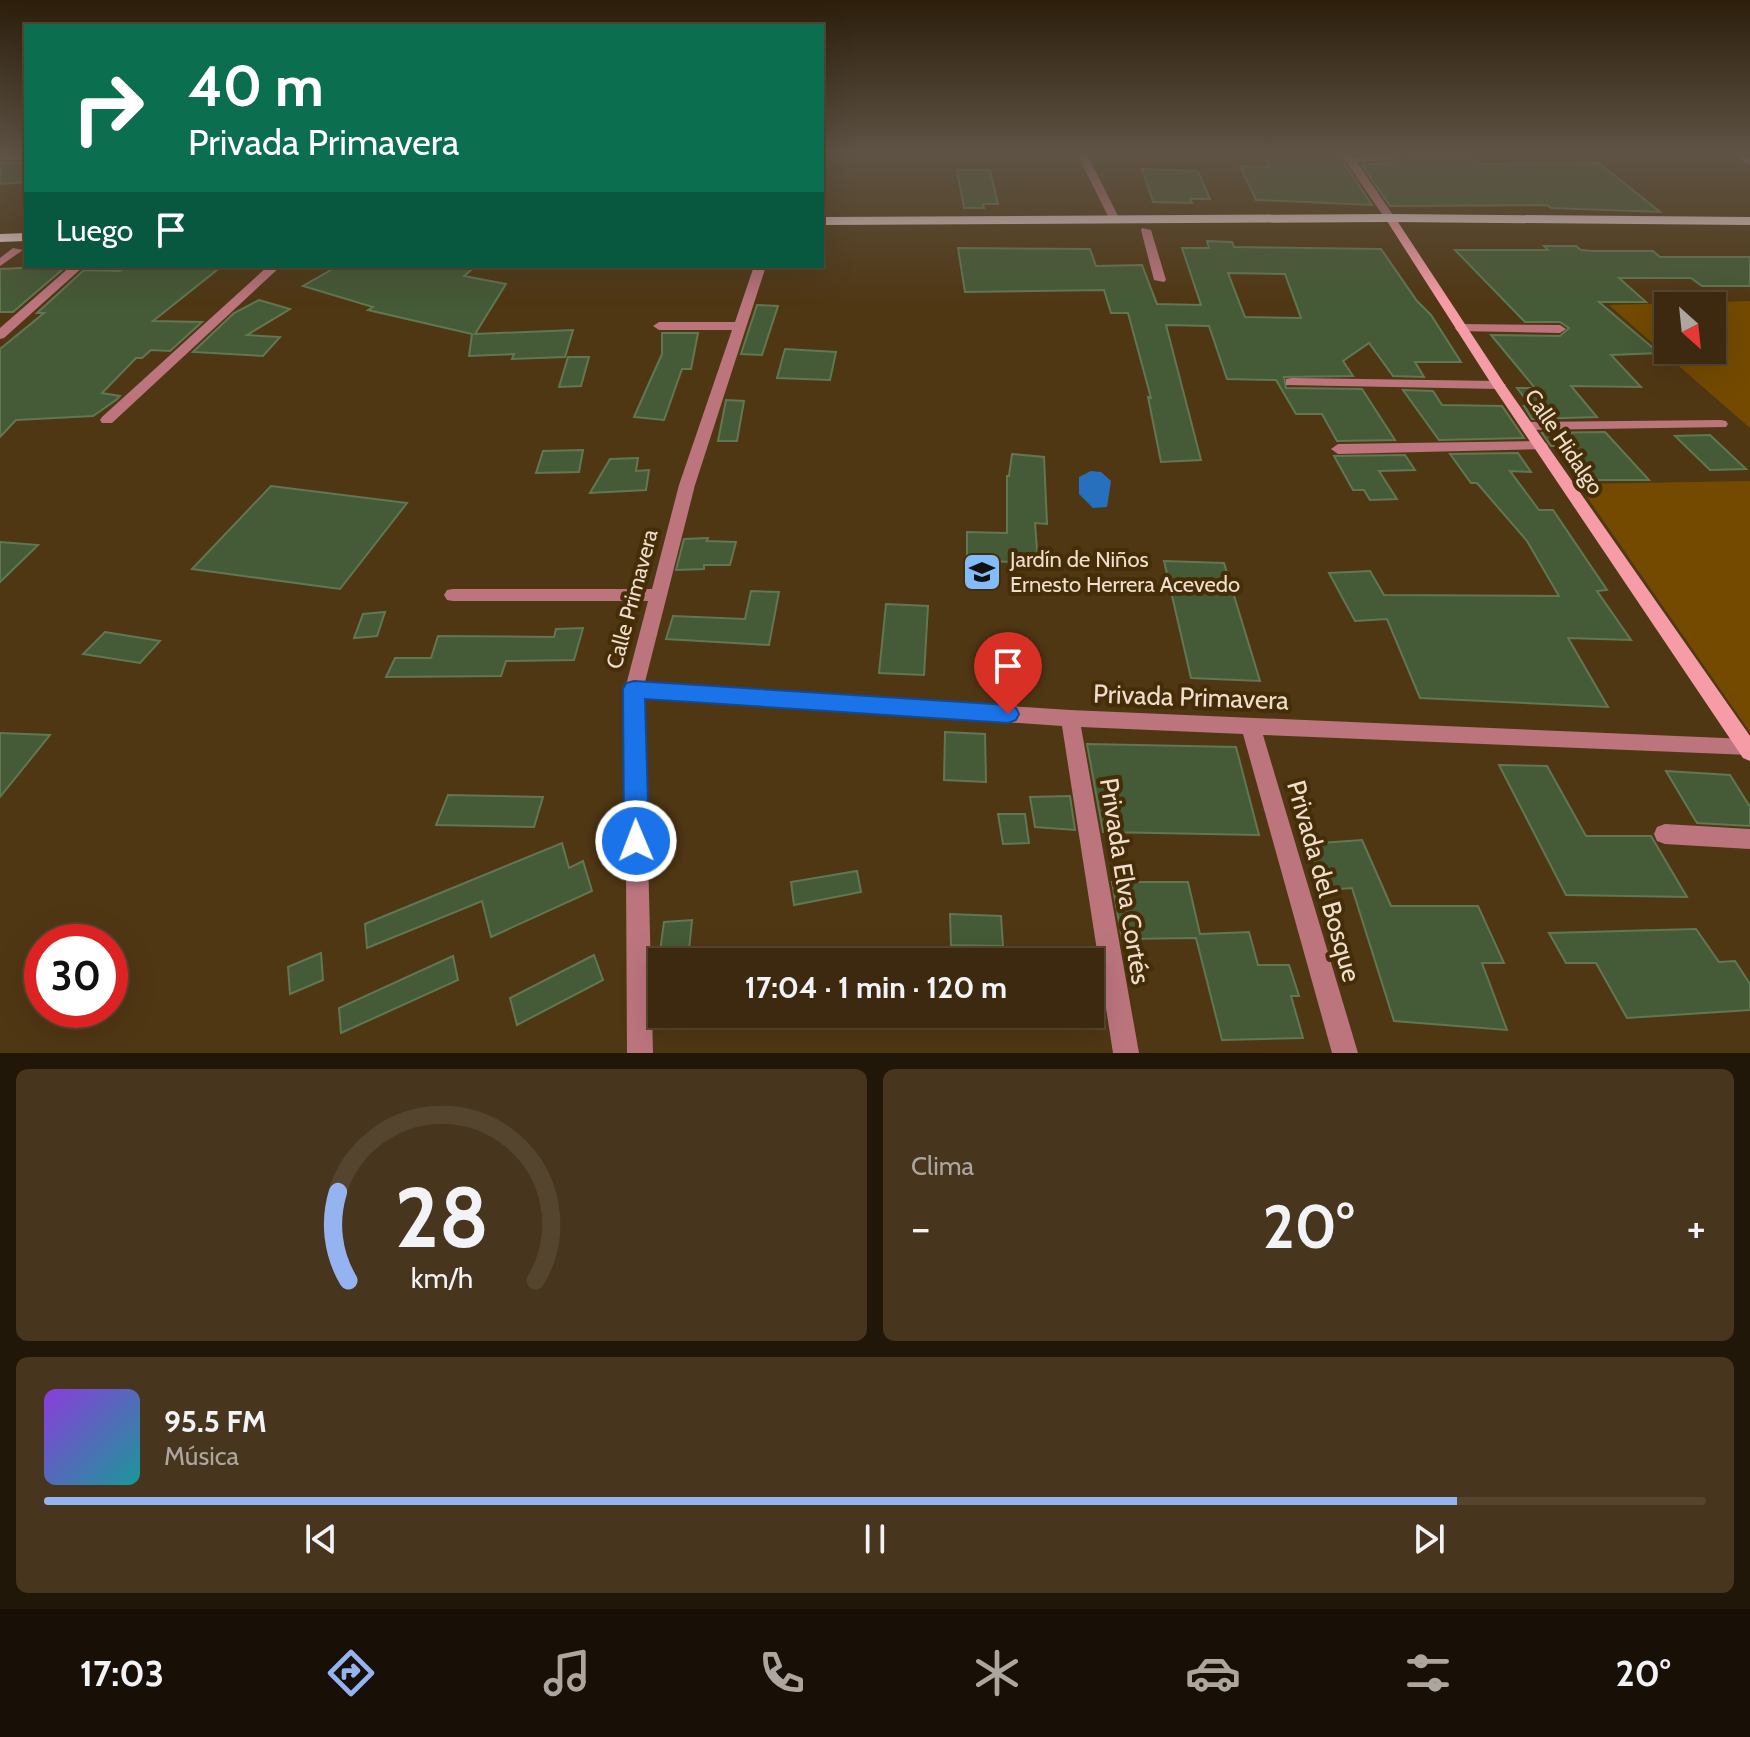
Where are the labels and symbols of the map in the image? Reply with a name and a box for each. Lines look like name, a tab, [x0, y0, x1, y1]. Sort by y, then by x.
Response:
north arrow	[1654, 292, 1726, 364]
street label: Calle Hidalgo	[1519, 384, 1609, 500]
street label: Calle Primavera	[600, 526, 664, 672]
place label: Jardín de Niños Ernesto Herrera Acevedo	[1009, 546, 1240, 598]
school or university icon: Jardín de Niños Ernesto Herrera Acevedo	[961, 551, 1003, 593]
pin	[974, 632, 1042, 714]
street label: Privada Primavera	[1093, 678, 1290, 716]
street label: Privada Elva Cortés	[1093, 776, 1157, 987]
street label: Privada del Bosque	[1280, 777, 1368, 985]
position arrow	[594, 799, 678, 883]
speed limit sign: 30	[24, 924, 128, 1028]

